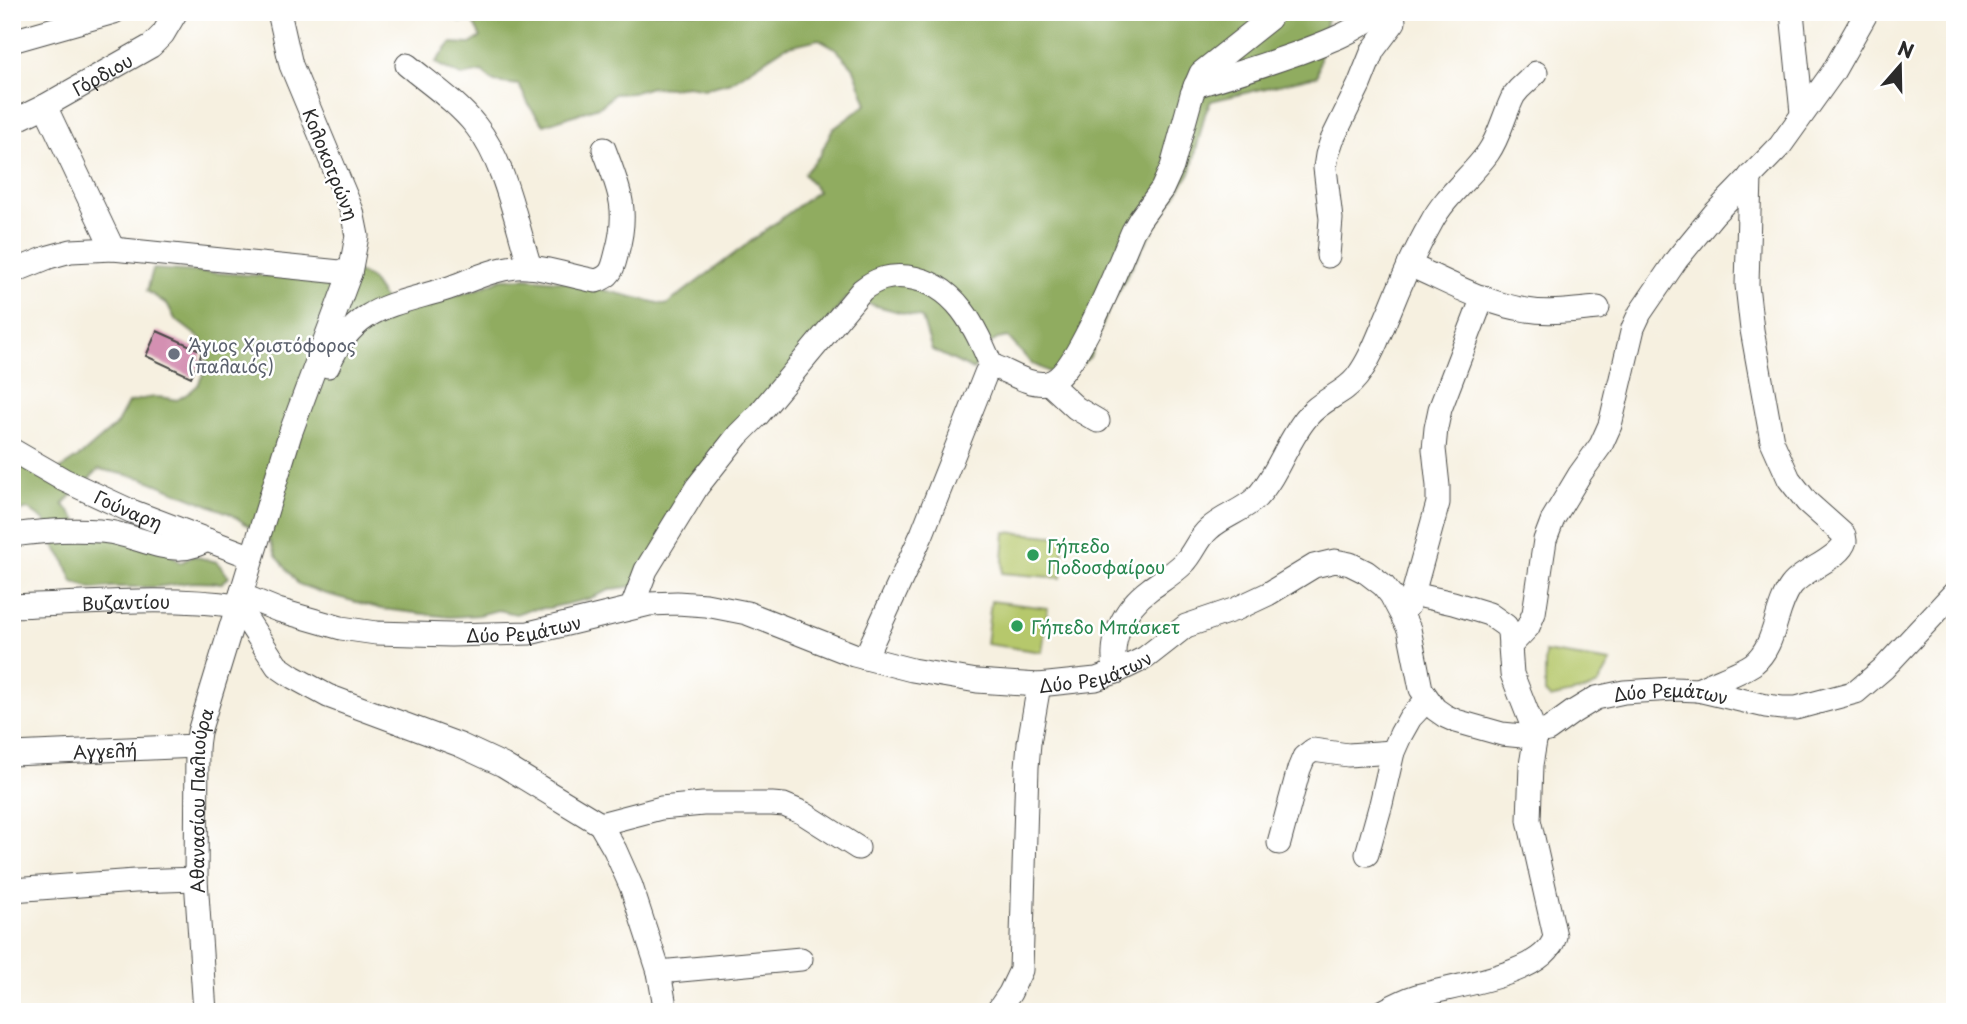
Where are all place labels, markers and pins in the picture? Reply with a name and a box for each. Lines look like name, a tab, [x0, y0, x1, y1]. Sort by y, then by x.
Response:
place label: Άγιος Χριστόφορος (παλαιός)	[188, 331, 356, 379]
marker: Άγιος Χριστόφορος (παλαιός)	[166, 346, 182, 362]
place label: Γήπεδο Ποδοσφαίρου	[1047, 532, 1165, 580]
marker: Γήπεδο Ποδοσφαίρου	[1025, 547, 1041, 563]
place label: Γήπεδο Μπάσκετ	[1031, 613, 1181, 640]
marker: Γήπεδο Μπάσκετ	[1009, 618, 1025, 634]

